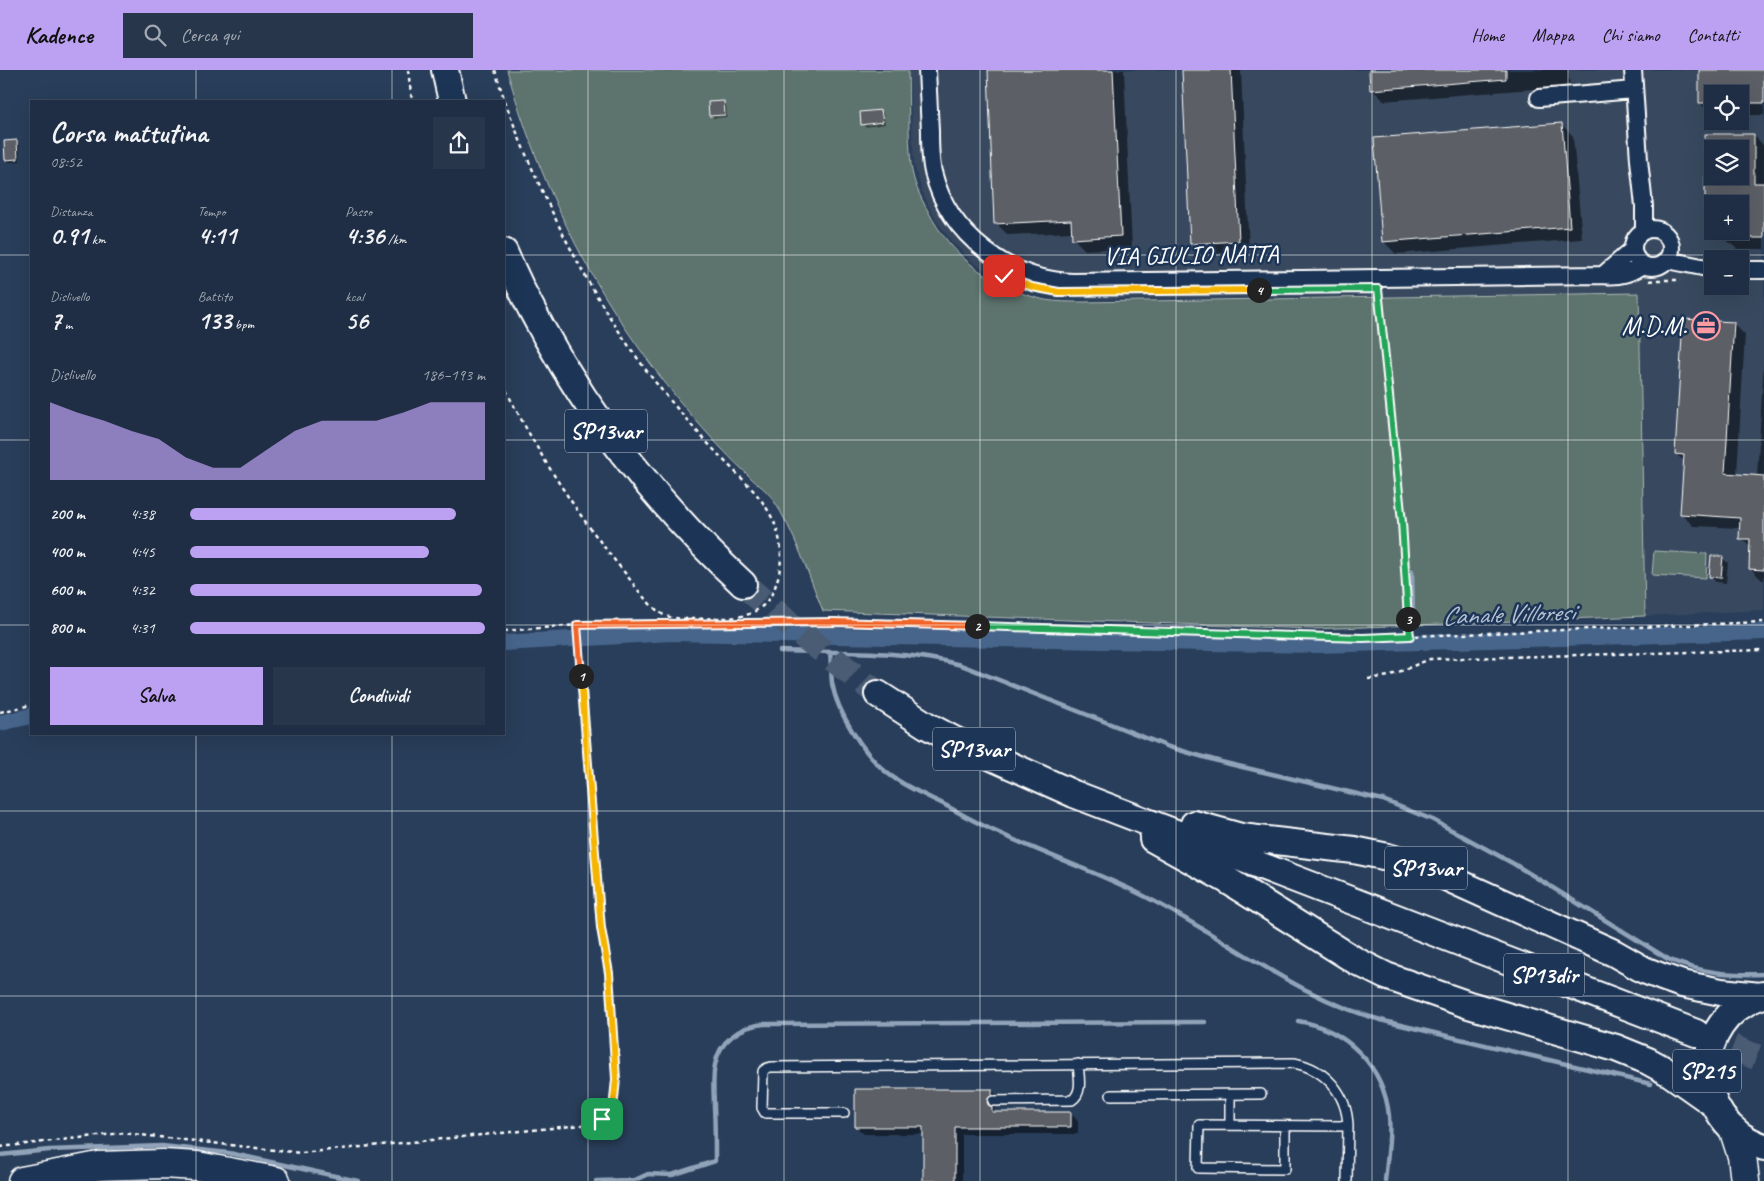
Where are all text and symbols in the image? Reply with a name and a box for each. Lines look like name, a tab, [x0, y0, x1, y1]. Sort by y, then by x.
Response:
search box	[123, 13, 473, 58]
text: Kadence	[25, 20, 93, 50]
icon: search	[141, 21, 169, 49]
text: Cerca qui	[181, 23, 239, 47]
text: Home	[1472, 24, 1504, 46]
text: Mappa	[1532, 24, 1574, 46]
text: Chi siamo	[1602, 24, 1660, 46]
text: Contatti	[1688, 24, 1739, 46]
map controls	[1704, 85, 1749, 295]
button: locate	[1704, 85, 1749, 130]
text: Corsa mattutina	[50, 115, 208, 150]
button: share	[433, 117, 485, 169]
button: layers	[1704, 140, 1749, 185]
text: 08:52	[50, 152, 82, 172]
button: +	[1704, 195, 1749, 240]
text: Distanza	[50, 203, 92, 220]
text: Tempo	[198, 203, 225, 220]
text: Passo	[345, 203, 372, 220]
text: 0.91	[50, 220, 88, 252]
text: 4:11	[198, 220, 236, 252]
text: 4:36	[345, 220, 385, 252]
text: km	[88, 231, 105, 248]
text: /km	[385, 231, 406, 248]
street label: VIA GIULIO NATTA	[1103, 237, 1279, 273]
button: −	[1704, 250, 1749, 295]
pin	[983, 255, 1025, 297]
icon: check	[990, 262, 1018, 290]
pin: 4	[1246, 278, 1272, 302]
text: 4	[1256, 282, 1263, 299]
text: Dislivello	[50, 288, 90, 305]
text: Battito	[198, 288, 233, 305]
text: kcal	[345, 288, 364, 305]
text: 7	[50, 305, 61, 337]
text: 133	[198, 305, 231, 337]
text: 56	[345, 305, 368, 337]
place label: M.D.M.	[1622, 310, 1687, 342]
office icon: M.D.M.	[1691, 311, 1721, 341]
text: m	[61, 316, 72, 333]
text: bpm	[231, 316, 254, 333]
text: Dislivello	[50, 365, 95, 385]
text: 186–193 m	[422, 365, 485, 385]
road number: SP13var	[565, 410, 647, 452]
text: 200 m	[50, 504, 85, 524]
text: 4:38	[130, 504, 155, 524]
text: 400 m	[50, 542, 85, 562]
text: 4:45	[130, 542, 155, 562]
text: 600 m	[50, 580, 85, 600]
text: 4:32	[130, 580, 155, 600]
water label: Canale Villoresi	[1441, 595, 1581, 633]
pin: 3	[1396, 606, 1420, 632]
text: 3	[1405, 611, 1412, 628]
pin: 2	[964, 614, 990, 638]
text: 800 m	[50, 618, 85, 638]
text: 4:31	[130, 618, 155, 638]
text: 2	[974, 618, 981, 635]
pin: 1	[568, 664, 594, 688]
button: Salva	[50, 667, 263, 725]
button: Condividi	[273, 667, 485, 725]
text: 1	[578, 668, 585, 685]
road number: SP13var	[933, 728, 1015, 771]
road number: SP13var	[1385, 846, 1467, 890]
road number: SP13dir	[1504, 954, 1584, 996]
road number: SP215	[1673, 1049, 1741, 1092]
pin	[581, 1098, 623, 1140]
icon: arrive	[588, 1105, 616, 1133]

